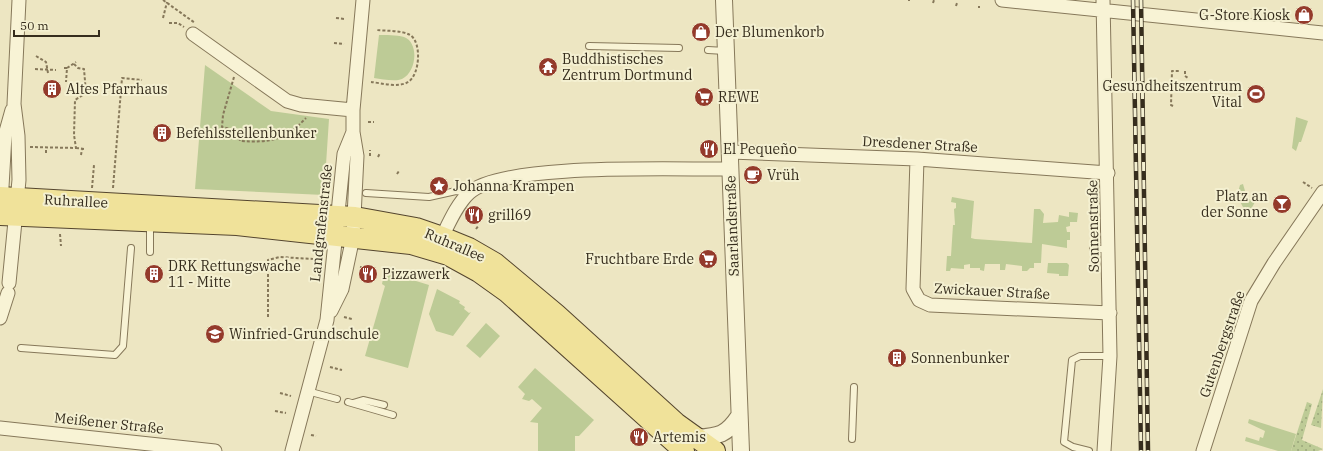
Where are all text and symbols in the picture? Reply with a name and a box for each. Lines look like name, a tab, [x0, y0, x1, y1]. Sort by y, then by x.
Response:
shop icon: G-Store Kiosk	[1293, 4, 1315, 26]
place label: G-Store Kiosk	[1199, 6, 1291, 24]
scale bar	[14, 12, 99, 38]
text: 50 m	[20, 18, 49, 33]
shop icon: Der Blumenkorb	[690, 21, 712, 43]
place label: Der Blumenkorb	[715, 23, 824, 41]
place label: Buddhistisches Zentrum Dortmund	[562, 50, 693, 84]
temple icon: Buddhistisches Zentrum Dortmund	[537, 56, 559, 78]
place label: Gesundheitszentrum Vital	[1102, 77, 1242, 111]
building icon: Altes Pfarrhaus	[41, 78, 63, 100]
place label: Altes Pfarrhaus	[66, 80, 168, 98]
sports icon: Gesundheitszentrum Vital	[1245, 83, 1267, 105]
supermarket icon: REWE	[693, 86, 715, 108]
place label: REWE	[718, 88, 759, 106]
building icon: Befehlsstellenbunker	[151, 122, 173, 144]
place label: Befehlsstellenbunker	[176, 124, 317, 142]
street label: Dresdener Straße	[862, 132, 978, 156]
restaurant icon: El Pequeño	[698, 138, 720, 160]
place label: El Pequeño	[723, 140, 797, 158]
street label: Landgrafenstraße	[306, 163, 336, 283]
cafe icon: Vrüh	[742, 164, 764, 186]
place label: Vrüh	[767, 166, 800, 184]
place icon: Johanna Krampen	[428, 175, 450, 197]
street label: Saarlandstraße	[721, 175, 743, 277]
place label: Johanna Krampen	[453, 177, 574, 195]
street label: Sonnenstraße	[1083, 180, 1103, 272]
place label: Platz an der Sonne	[1201, 187, 1268, 221]
street label: Ruhrallee	[44, 190, 108, 212]
bar icon: Platz an der Sonne	[1271, 193, 1293, 215]
restaurant icon: grill69	[463, 204, 485, 226]
place label: grill69	[488, 206, 531, 224]
street label: Ruhrallee	[422, 224, 488, 266]
supermarket icon: Fruchtbare Erde	[697, 248, 719, 270]
place label: Fruchtbare Erde	[585, 250, 694, 268]
place label: DRK Rettungswache 11 - Mitte	[168, 257, 301, 291]
building icon: DRK Rettungswache 11 - Mitte	[143, 263, 165, 285]
restaurant icon: Pizzawerk	[357, 263, 379, 285]
place label: Pizzawerk	[382, 265, 450, 283]
street label: Zwickauer Straße	[934, 279, 1050, 303]
street label: Gutenbergstraße	[1195, 288, 1249, 400]
school or university icon: Winfried-Grundschule	[204, 323, 226, 345]
place label: Winfried-Grundschule	[229, 325, 379, 343]
building icon: Sonnenbunker	[886, 347, 908, 369]
place label: Sonnenbunker	[911, 349, 1010, 367]
street label: Meißener Straße	[53, 408, 165, 438]
restaurant icon: Artemis	[628, 426, 650, 448]
place label: Artemis	[653, 428, 706, 446]

